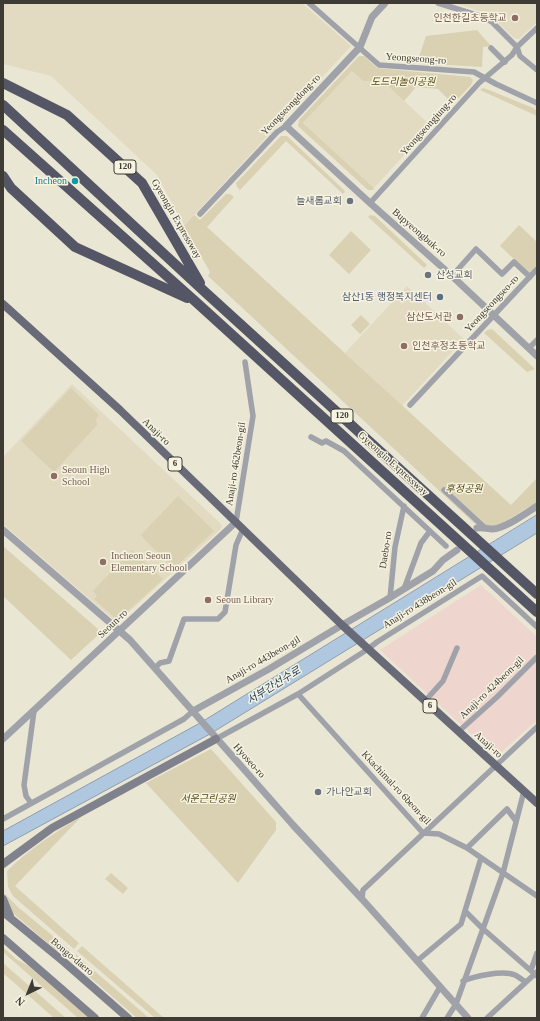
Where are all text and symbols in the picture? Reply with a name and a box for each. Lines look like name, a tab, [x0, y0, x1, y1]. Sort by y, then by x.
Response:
place label: 인천한길초등학교	[433, 12, 507, 24]
marker: 인천한길초등학교	[510, 13, 520, 23]
street label: Yeongseong-ro	[385, 51, 447, 67]
street label: Yeongseongdong-ro	[259, 72, 323, 138]
park label: 도드리놀이공원	[371, 76, 435, 88]
street label: Yeongseongjung-ro	[398, 92, 460, 158]
road number: 120	[114, 160, 136, 174]
place label: Incheon	[35, 175, 67, 187]
marker: Incheon	[70, 176, 80, 186]
street label: Gyeongin Expressway	[148, 177, 204, 261]
place label: 늘새롬교회	[296, 195, 342, 207]
marker: 늘새롬교회	[345, 196, 355, 206]
street label: Bupyeongbuk-ro	[389, 206, 449, 260]
place label: 산성교회	[436, 269, 473, 281]
marker: 산성교회	[423, 270, 433, 280]
street label: Yeongseongseo-ro	[462, 273, 522, 335]
place label: 삼산1동 행정복지센터	[342, 291, 432, 303]
marker: 삼산1동 행정복지센터	[435, 292, 445, 302]
place label: 삼산도서관	[406, 311, 452, 323]
marker: 삼산도서관	[455, 312, 465, 322]
place label: 인천후정초등학교	[412, 340, 486, 352]
marker: 인천후정초등학교	[399, 341, 409, 351]
road number: 120	[331, 409, 353, 423]
street label: Anaji-ro	[140, 416, 172, 448]
street label: Anaji-ro 462beon-gil	[223, 421, 249, 507]
street label: Gyeongin Expressway	[355, 429, 431, 499]
road number: 6	[168, 457, 182, 471]
place label: Seoun High School	[62, 464, 110, 488]
marker: Seoun High School	[49, 471, 59, 481]
park label: 후정공원	[446, 483, 482, 495]
street label: Daebo-ro	[377, 530, 395, 570]
place label: Incheon Seoun Elementary School	[111, 550, 187, 574]
marker: Incheon Seoun Elementary School	[98, 557, 108, 567]
street label: Anaji-ro 438beon-gil	[381, 576, 459, 632]
place label: Seoun Library	[216, 594, 273, 606]
marker: Seoun Library	[203, 595, 213, 605]
street label: Seoun-ro	[96, 607, 130, 641]
street label: Anaji-ro 443beon-gil	[223, 634, 303, 686]
street label: Anaji-ro 424beon-gil	[457, 654, 527, 722]
water label: 서부간선수로	[245, 664, 303, 708]
road number: 6	[423, 699, 437, 713]
street label: Anaji-ro	[471, 729, 505, 761]
street label: Hyoseo-ro	[230, 741, 268, 781]
street label: Kkachimal-ro 6beon-gil	[359, 749, 433, 827]
place label: 가나안교회	[326, 786, 372, 798]
marker: 가나안교회	[313, 787, 323, 797]
park label: 서운근린공원	[180, 793, 236, 805]
street label: Bongo-daero	[48, 936, 96, 978]
north arrow	[8, 973, 48, 1013]
text: N	[13, 995, 27, 1009]

